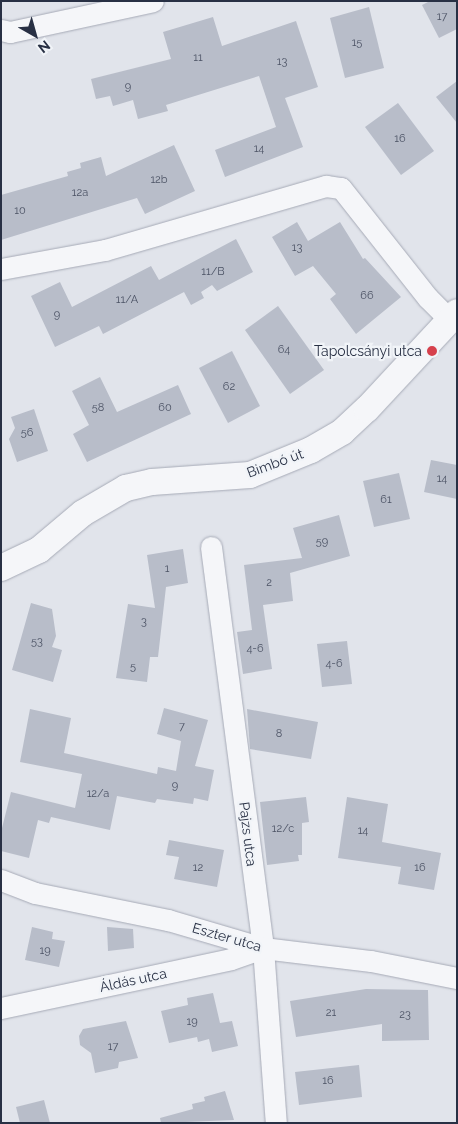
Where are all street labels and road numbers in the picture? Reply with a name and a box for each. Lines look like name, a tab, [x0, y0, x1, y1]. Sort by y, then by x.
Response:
street label: Bimbó út	[245, 445, 305, 481]
street label: Pajzs utca	[236, 801, 260, 867]
street label: Eszter utca	[190, 919, 264, 955]
street label: Áldás utca	[98, 965, 168, 995]

